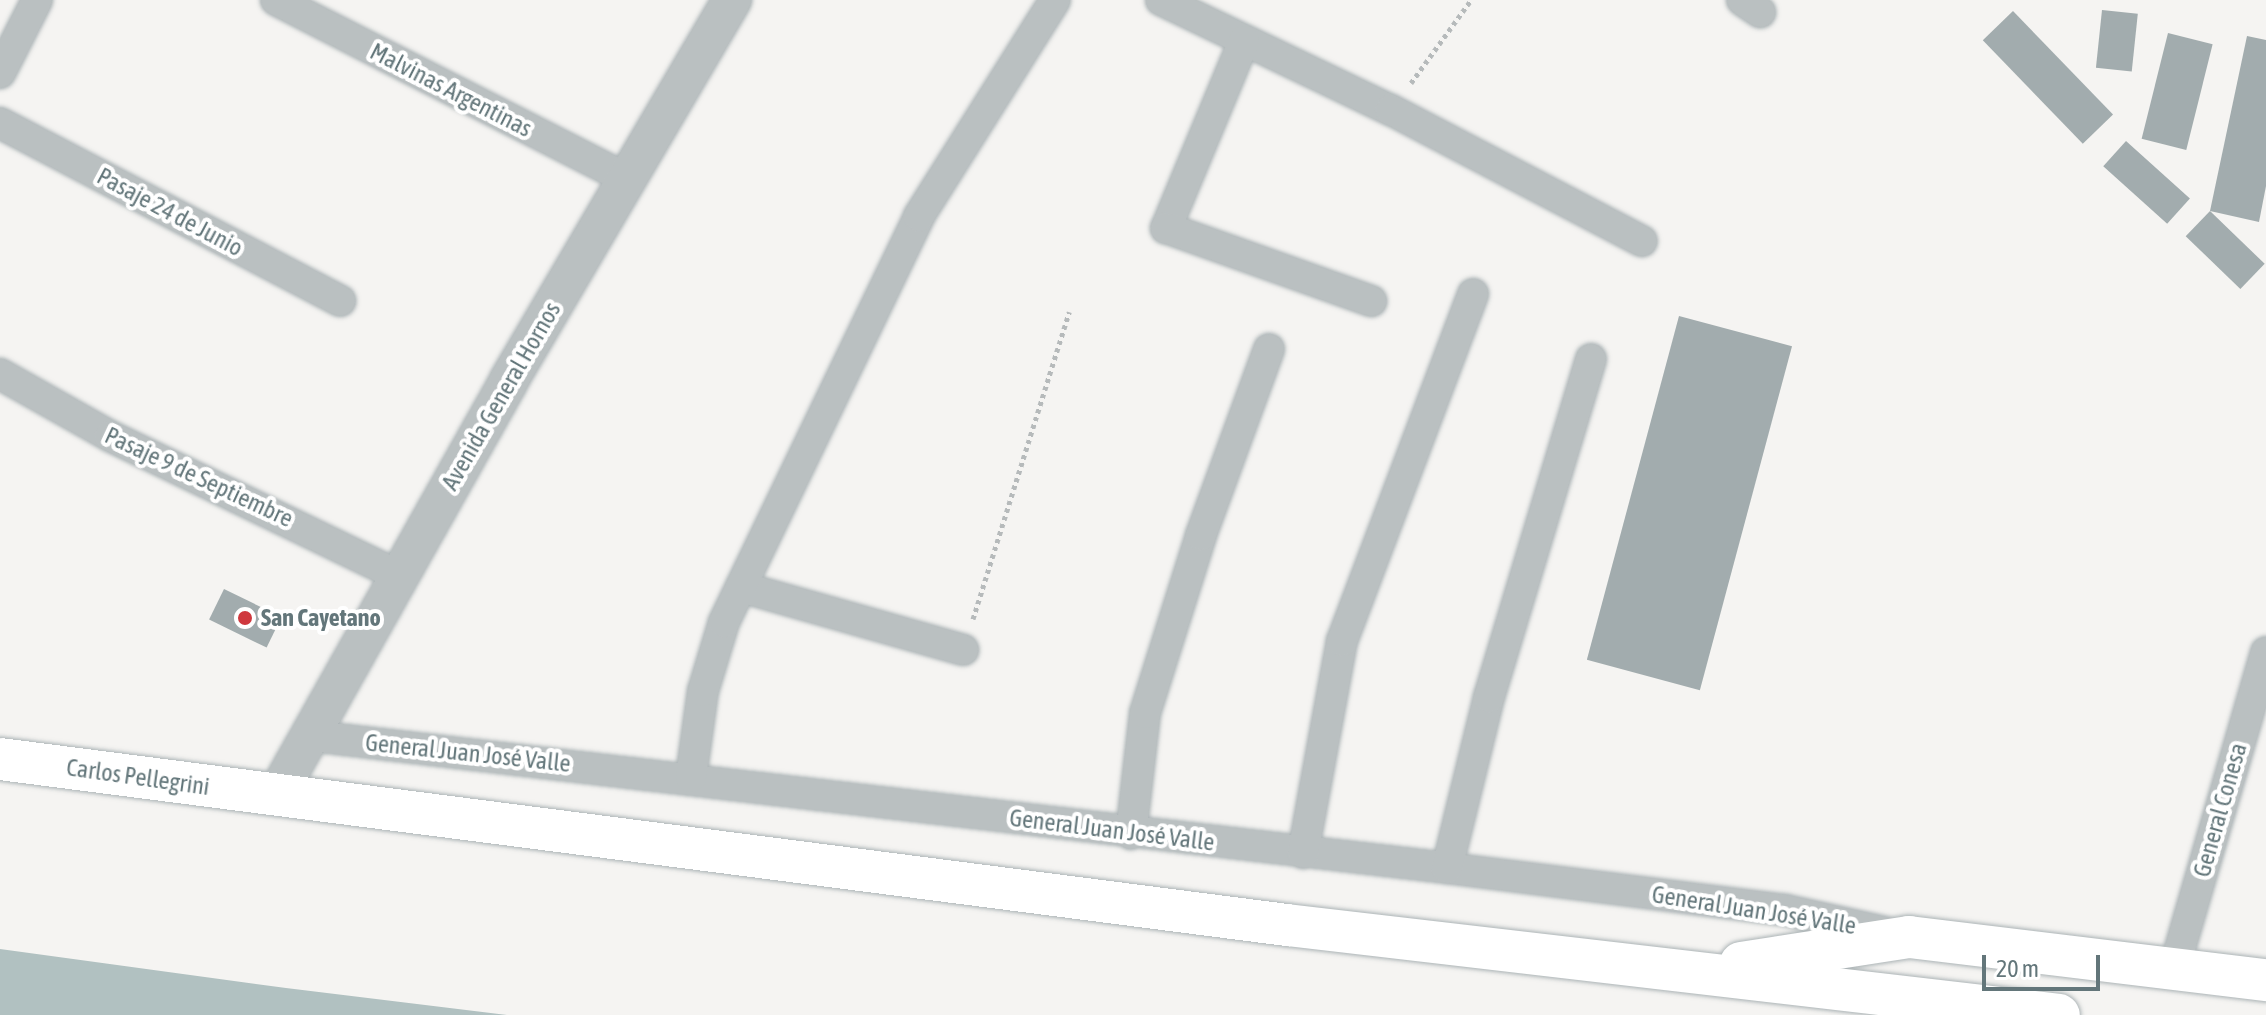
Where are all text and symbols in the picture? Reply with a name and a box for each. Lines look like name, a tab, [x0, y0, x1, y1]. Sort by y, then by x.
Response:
street label: Malvinas Argentinas	[365, 37, 537, 143]
street label: Pasaje 24 de Junio	[92, 162, 248, 262]
street label: Avenida General Hornos	[435, 297, 567, 495]
street label: Pasaje 9 de Septiembre	[100, 421, 298, 533]
place label: San Cayetano	[261, 604, 381, 632]
marker: San Cayetano	[236, 609, 254, 627]
street label: General Juan José Valle	[364, 728, 572, 778]
street label: General Conesa	[2187, 740, 2253, 880]
street label: Carlos Pellegrini	[65, 753, 211, 801]
street label: General Juan José Valle	[1008, 803, 1216, 857]
street label: General Juan José Valle	[1650, 880, 1858, 940]
scale bar	[1986, 939, 2104, 989]
text: 20 m	[1996, 955, 2039, 982]

